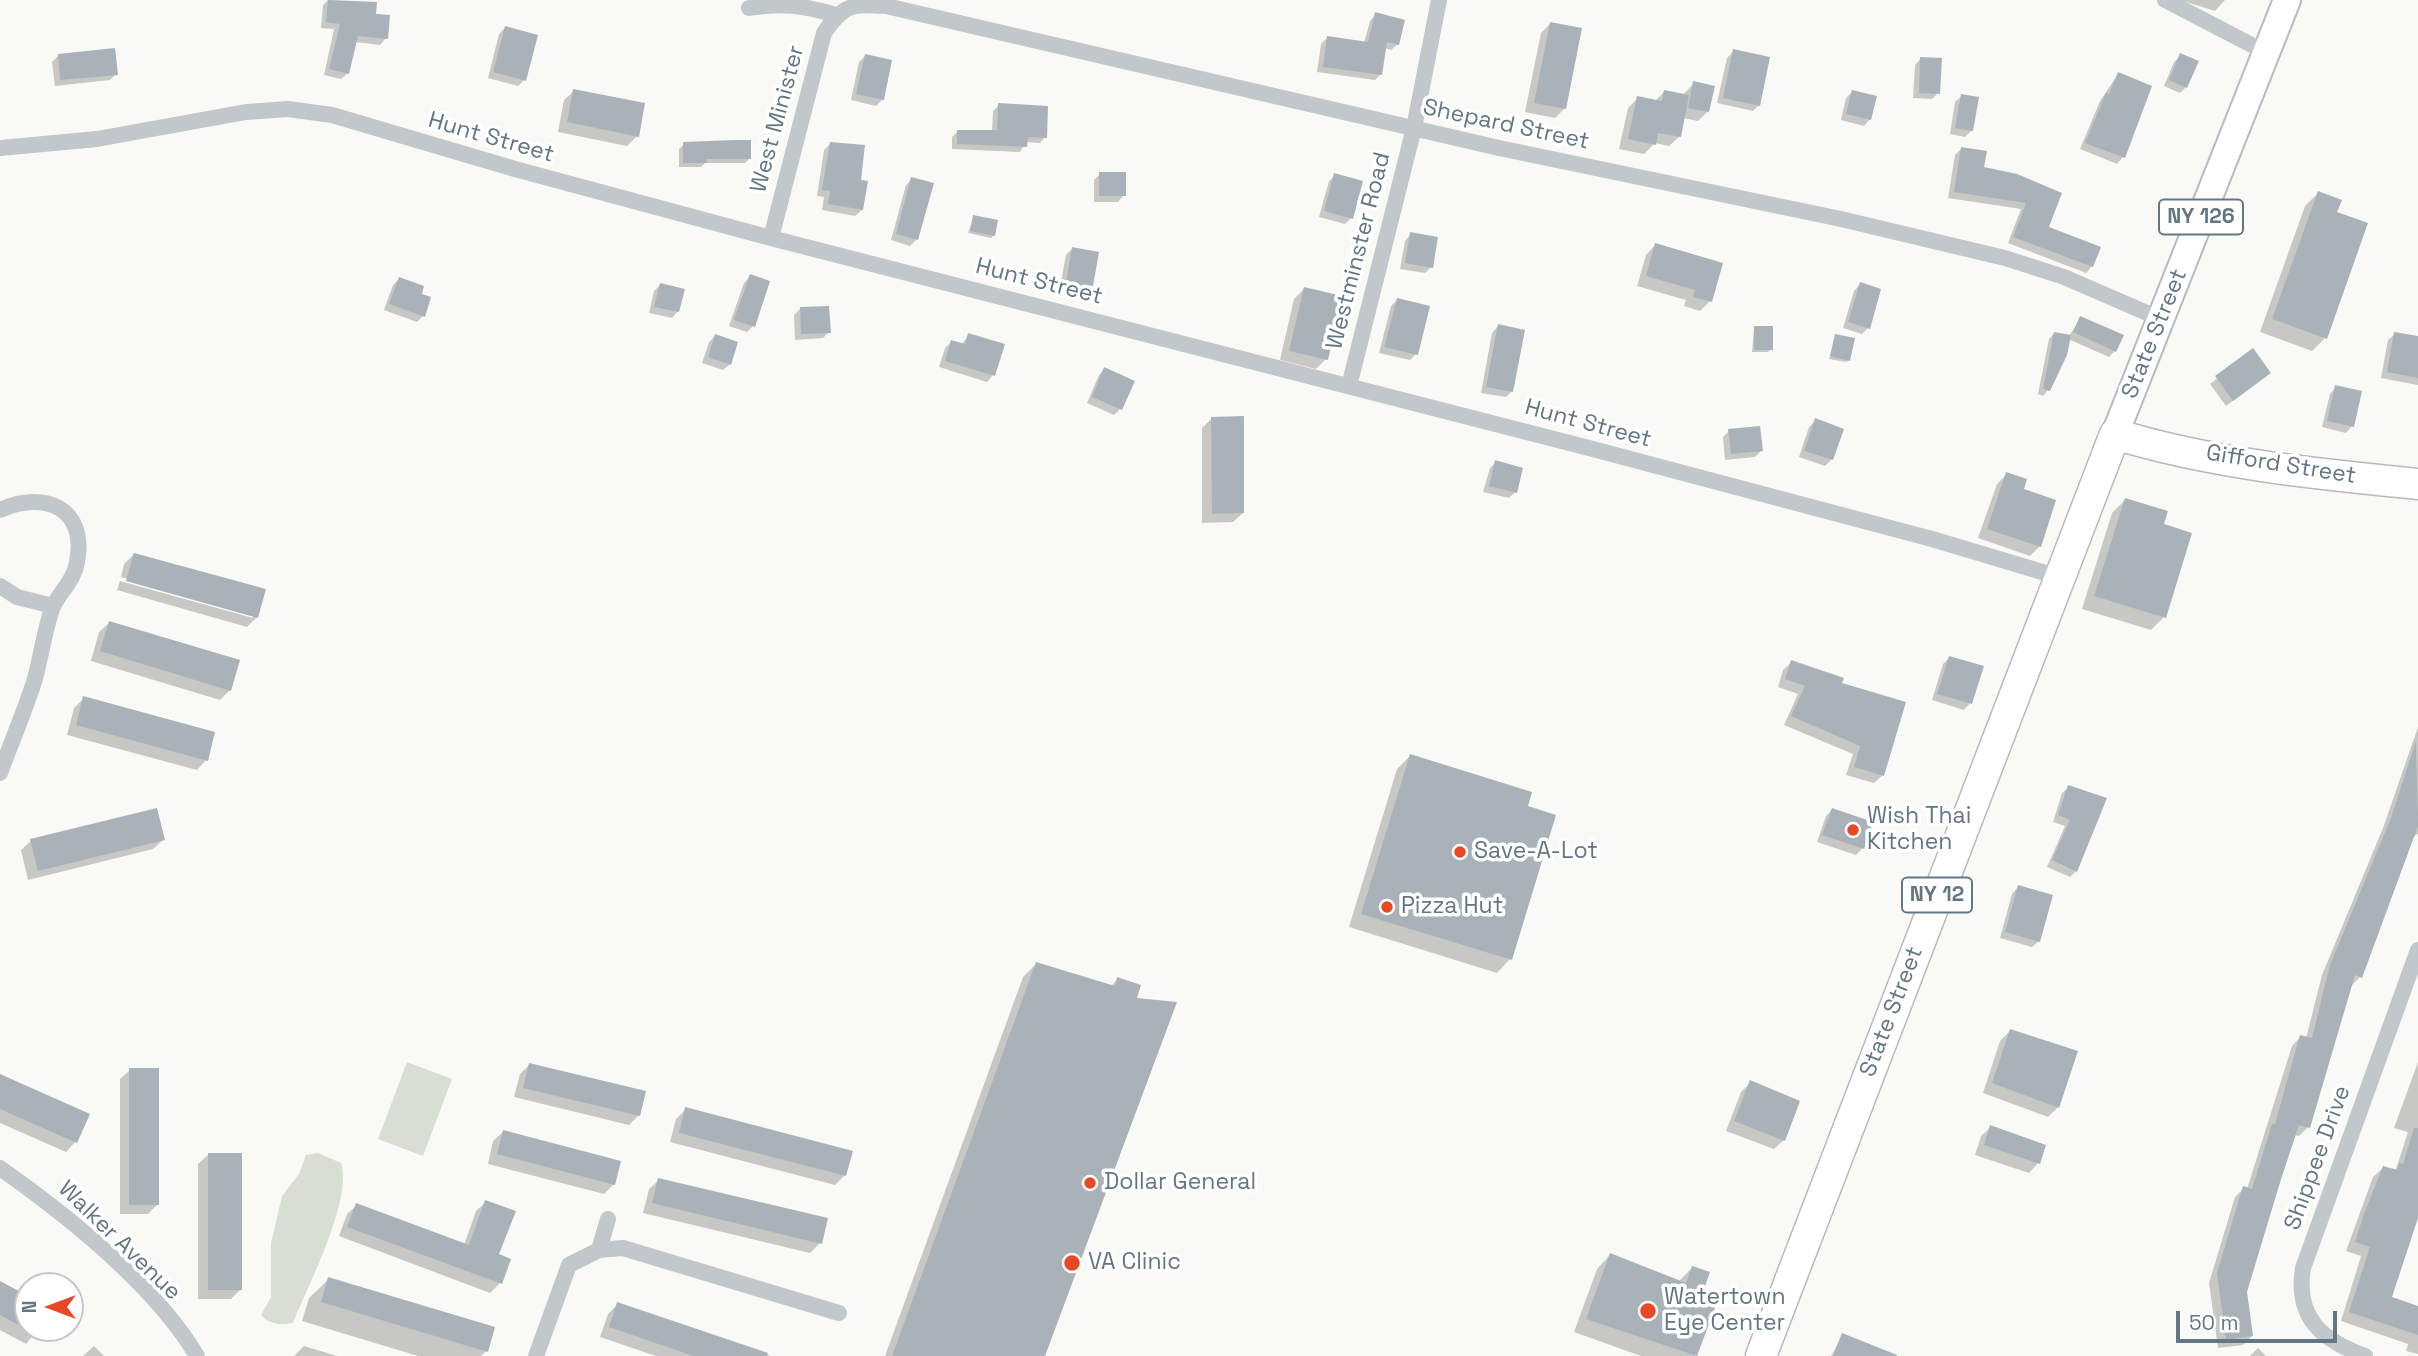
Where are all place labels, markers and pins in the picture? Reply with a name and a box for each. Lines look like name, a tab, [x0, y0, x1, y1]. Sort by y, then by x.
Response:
place label: Wish Thai Kitchen	[1867, 803, 1971, 857]
marker: Wish Thai Kitchen	[1845, 822, 1861, 838]
place label: Save-A-Lot	[1474, 838, 1598, 866]
marker: Save-A-Lot	[1452, 844, 1468, 860]
place label: Pizza Hut	[1401, 893, 1503, 921]
marker: Pizza Hut	[1379, 899, 1395, 915]
place label: Dollar General	[1104, 1169, 1256, 1197]
marker: Dollar General	[1082, 1175, 1098, 1191]
place label: VA Clinic	[1088, 1249, 1181, 1277]
marker: VA Clinic	[1062, 1253, 1082, 1273]
place label: Watertown Eye Center	[1664, 1284, 1786, 1338]
marker: Watertown Eye Center	[1638, 1301, 1658, 1321]

